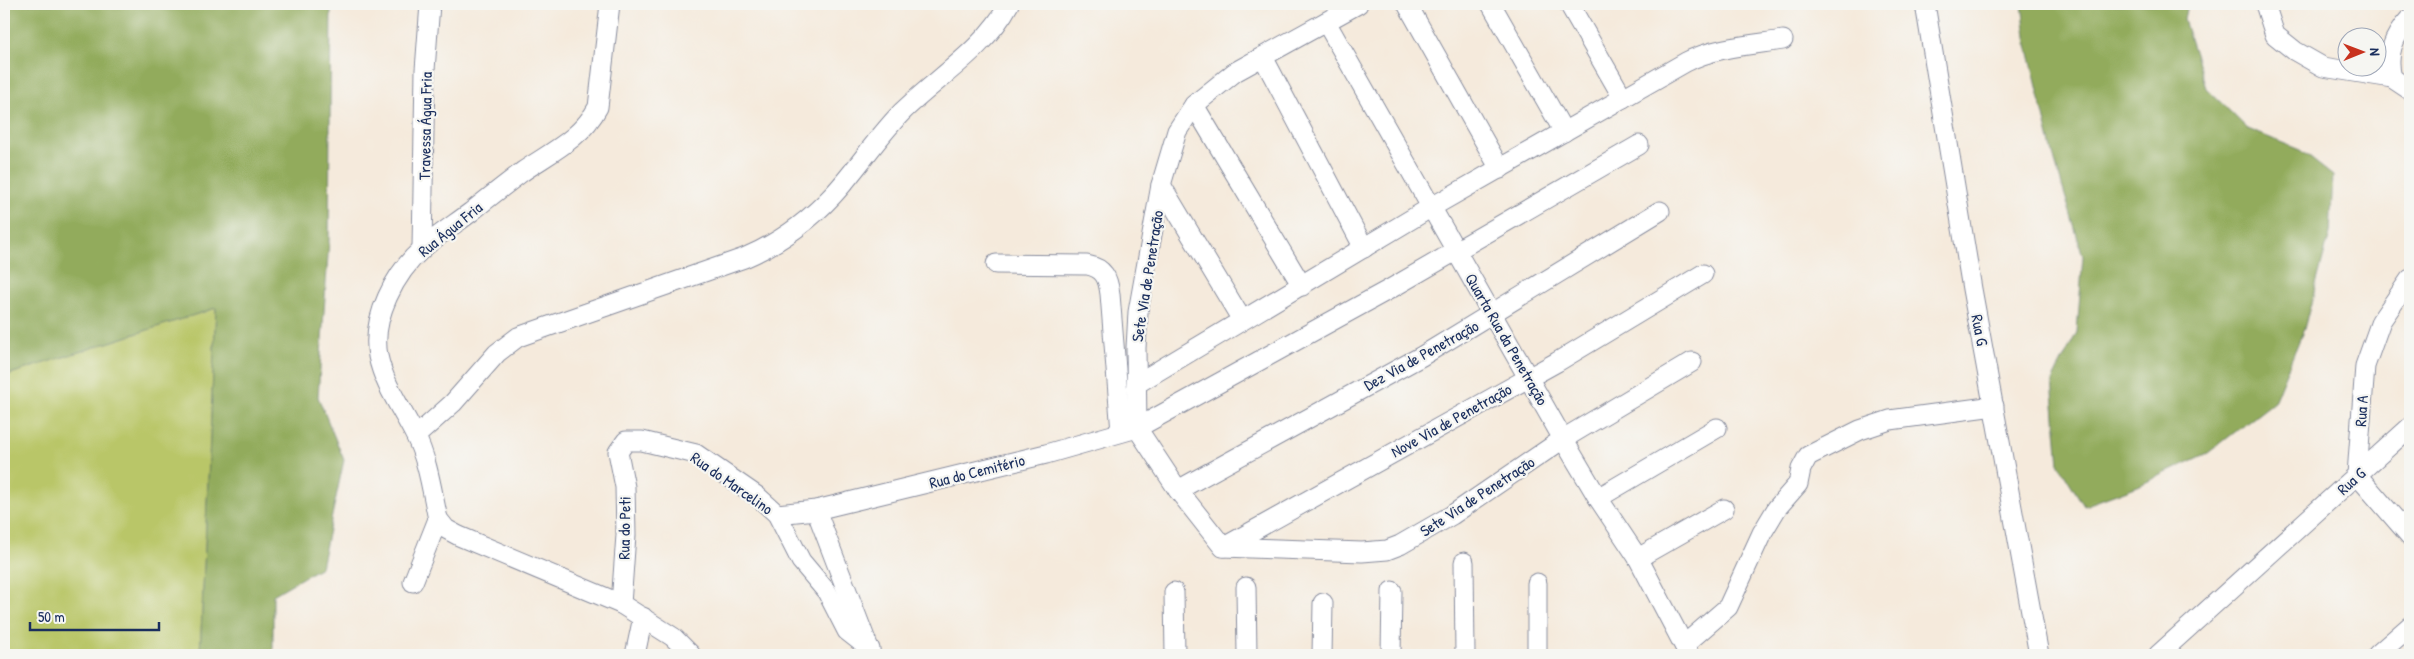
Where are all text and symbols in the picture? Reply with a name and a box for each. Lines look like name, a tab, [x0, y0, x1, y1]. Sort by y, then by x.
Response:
north arrow	[2336, 28, 2386, 78]
text: N	[2366, 48, 2385, 56]
street label: Travessa Água Fria	[413, 72, 437, 180]
street label: Rua Água Fria	[413, 196, 487, 262]
street label: Sete Via de Penetração	[1126, 208, 1168, 343]
street label: Quarta Rua da Penetração	[1460, 269, 1554, 410]
street label: Rua G	[1966, 313, 1994, 348]
street label: Dez Via de Penetração	[1360, 314, 1483, 396]
street label: Nove Via de Penetração	[1387, 377, 1516, 462]
street label: Rua A	[2349, 394, 2373, 427]
street label: Rua do Marcelino	[686, 446, 778, 520]
street label: Rua do Cemitério	[927, 448, 1028, 493]
street label: Sete Via de Penetração	[1415, 450, 1539, 541]
street label: Rua G	[2332, 462, 2370, 500]
street label: Rua do Peti	[612, 496, 636, 560]
scale bar	[30, 599, 159, 631]
text: 50 m	[38, 606, 65, 627]

